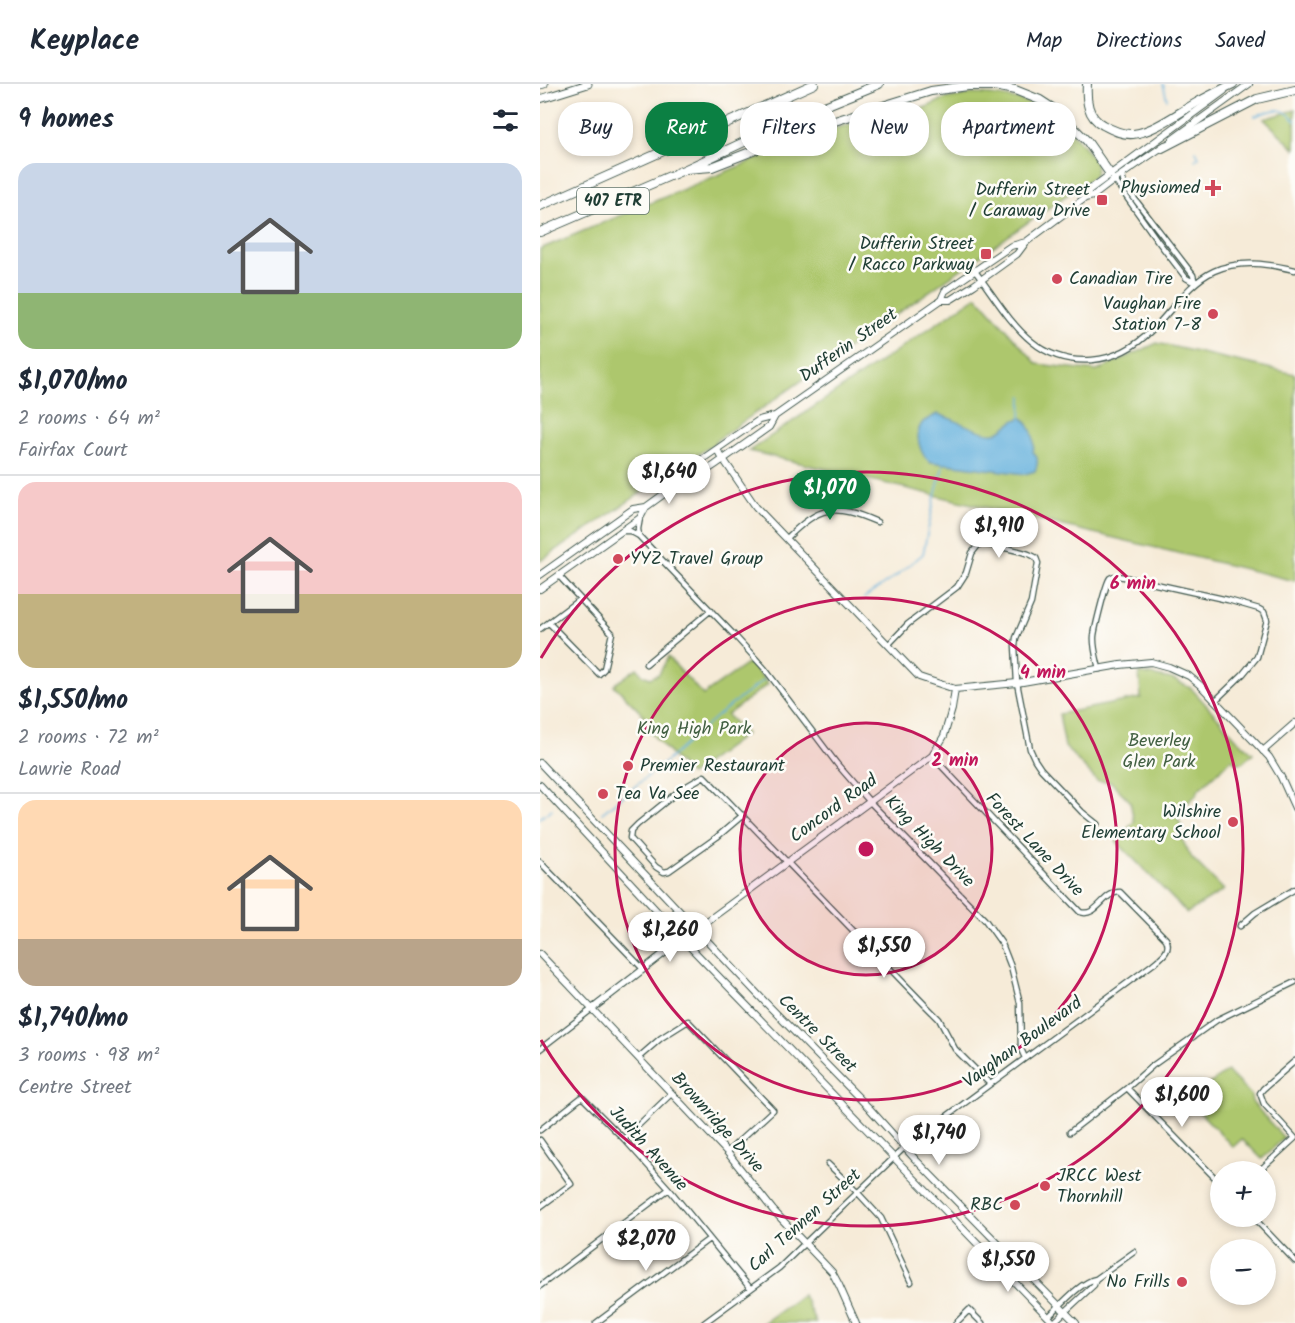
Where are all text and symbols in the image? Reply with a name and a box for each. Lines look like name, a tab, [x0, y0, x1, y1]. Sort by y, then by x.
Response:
text: Keyplace	[30, 19, 139, 64]
text: Map	[1026, 25, 1062, 58]
text: Directions	[1095, 25, 1182, 58]
text: Saved	[1215, 25, 1265, 58]
text: 9 homes	[18, 99, 114, 141]
chip: Buy	[558, 102, 633, 156]
chip: Rent	[645, 102, 728, 156]
chip: Filters	[740, 102, 837, 156]
chip: New	[849, 102, 929, 156]
chip: Apartment	[941, 102, 1076, 156]
icon: filters	[489, 104, 522, 137]
place label: Physiomed	[1121, 174, 1201, 203]
place label: Dufferin Street / Caraway Drive	[969, 176, 1091, 226]
marker: Physiomed	[1204, 179, 1222, 197]
road number: 407 ETR	[577, 188, 649, 214]
marker: Dufferin Street / Caraway Drive	[1095, 193, 1109, 207]
icon: home	[216, 202, 324, 310]
place label: Dufferin Street / Racco Parkway	[848, 230, 975, 280]
marker: Dufferin Street / Racco Parkway	[979, 247, 993, 261]
place label: Canadian Tire	[1069, 265, 1173, 294]
marker: Canadian Tire	[1050, 272, 1064, 286]
place label: Vaughan Fire Station 7-8	[1103, 290, 1201, 340]
street label: Dufferin Street	[794, 301, 905, 391]
marker: Vaughan Fire Station 7-8	[1206, 307, 1220, 321]
text: $1,070/mo	[18, 361, 128, 403]
text: 2 rooms · 64 m²	[18, 403, 160, 435]
text: Fairfax Court	[18, 435, 128, 467]
pin: $1,640	[620, 454, 718, 505]
text: $1,640	[641, 457, 697, 489]
pin: $1,070	[781, 470, 879, 521]
text: $1,070	[803, 473, 857, 505]
pin: $1,910	[950, 508, 1048, 559]
text: $1,910	[974, 511, 1024, 543]
icon: home	[216, 521, 324, 629]
place label: YYZ Travel Group	[630, 545, 763, 574]
marker: YYZ Travel Group	[611, 552, 625, 566]
text: 6 min	[1110, 570, 1156, 599]
text: 4 min	[1020, 659, 1066, 688]
text: $1,550/mo	[18, 680, 128, 722]
park label: King High Park	[637, 715, 752, 744]
text: 2 rooms · 72 m²	[18, 722, 159, 754]
park label: Beverley Glen Park	[1123, 727, 1196, 777]
text: 2 min	[932, 747, 978, 776]
place label: Premier Restaurant	[640, 752, 786, 781]
text: Lawrie Road	[18, 754, 120, 786]
marker: Premier Restaurant	[621, 759, 635, 773]
street label: Concord Road	[784, 766, 885, 851]
place label: Tea Va See	[615, 780, 699, 809]
street label: Forest Lane Drive	[978, 786, 1090, 904]
marker: Tea Va See	[596, 787, 610, 801]
street label: King High Drive	[877, 789, 981, 895]
place label: Wilshire Elementary School	[1081, 798, 1222, 848]
marker: Wilshire Elementary School	[1226, 815, 1240, 829]
icon: home	[216, 839, 324, 947]
centre of rings	[856, 839, 876, 859]
pin: $1,260	[621, 912, 719, 963]
text: $1,260	[642, 915, 698, 947]
pin: $1,550	[835, 928, 933, 979]
text: $1,550	[857, 931, 911, 963]
street label: Centre Street	[771, 988, 864, 1081]
street label: Vaughan Boulevard	[957, 989, 1090, 1096]
text: $1,740/mo	[18, 998, 128, 1040]
text: 3 rooms · 98 m²	[18, 1040, 159, 1072]
street label: Brownridge Drive	[663, 1066, 771, 1180]
text: Centre Street	[18, 1072, 132, 1104]
pin: $1,600	[1133, 1077, 1231, 1128]
text: $1,600	[1155, 1080, 1209, 1112]
street label: Judith Avenue	[601, 1099, 695, 1199]
pin: $1,740	[890, 1115, 988, 1166]
text: $1,740	[912, 1118, 966, 1150]
street label: Carl Tennen Street	[742, 1161, 869, 1280]
map controls	[1210, 1161, 1276, 1305]
button: +	[1210, 1161, 1276, 1227]
place label: JRCC West Thornhill	[1057, 1162, 1143, 1212]
marker: JRCC West Thornhill	[1038, 1179, 1052, 1193]
place label: RBC	[970, 1191, 1003, 1220]
marker: RBC	[1008, 1198, 1022, 1212]
pin: $2,070	[597, 1221, 695, 1272]
text: $2,070	[617, 1224, 675, 1256]
button: −	[1210, 1239, 1276, 1305]
pin: $1,550	[959, 1242, 1057, 1293]
text: $1,550	[981, 1245, 1035, 1277]
place label: No Frills	[1106, 1268, 1170, 1297]
marker: No Frills	[1175, 1275, 1189, 1289]

